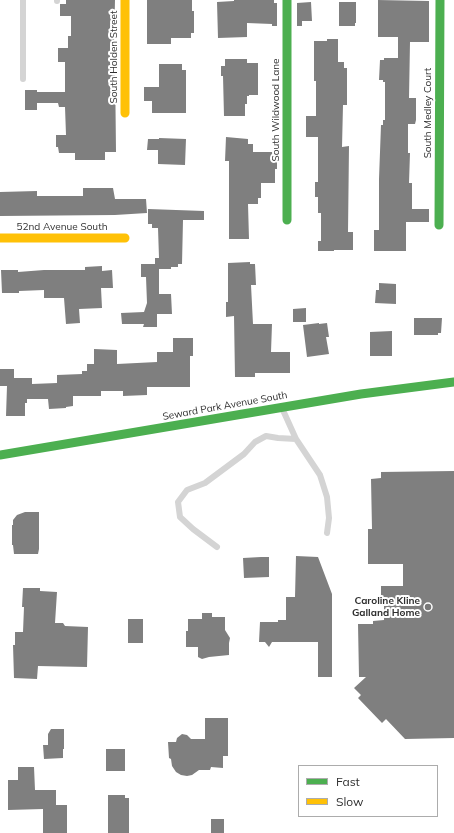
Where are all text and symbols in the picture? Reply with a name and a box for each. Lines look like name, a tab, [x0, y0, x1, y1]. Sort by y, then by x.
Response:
street label: South Holden Street	[108, 11, 120, 103]
street label: South Wildwood Lane	[270, 59, 282, 161]
street label: South Medley Court	[422, 68, 434, 158]
street label: 52nd Avenue South	[17, 221, 107, 233]
street label: Seward Park Avenue South	[162, 389, 288, 423]
place label: Caroline Kline Galland Home	[352, 595, 420, 618]
marker: Caroline Kline Galland Home	[423, 602, 433, 612]
legend	[298, 765, 438, 817]
text: Fast	[336, 774, 360, 789]
text: Slow	[336, 794, 364, 809]

